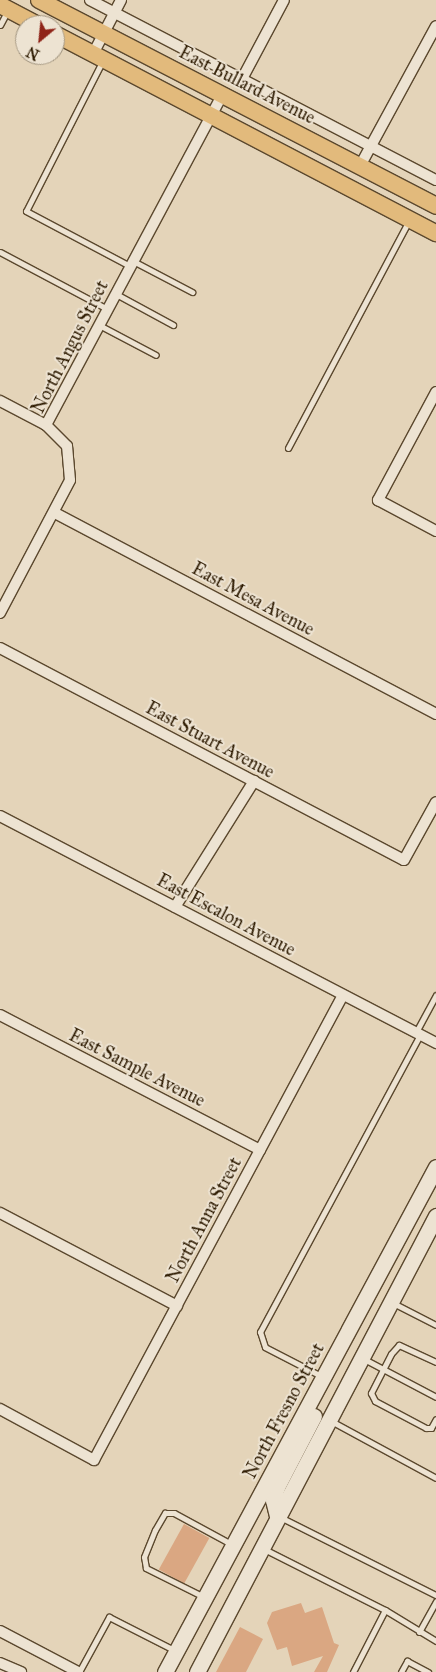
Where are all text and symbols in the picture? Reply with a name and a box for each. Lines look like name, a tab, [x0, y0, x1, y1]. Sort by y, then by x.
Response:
north arrow	[15, 15, 65, 65]
street label: East Bullard Avenue	[175, 41, 319, 129]
text: N	[24, 43, 42, 63]
street label: North Angus Street	[27, 277, 113, 417]
street label: East Mesa Avenue	[188, 558, 318, 640]
street label: East Stuart Avenue	[142, 697, 278, 783]
street label: East Escalon Avenue	[153, 869, 299, 961]
street label: East Sample Avenue	[65, 1024, 209, 1112]
street label: North Anna Street	[162, 1154, 246, 1286]
street label: North Fresno Street	[239, 1339, 329, 1483]

